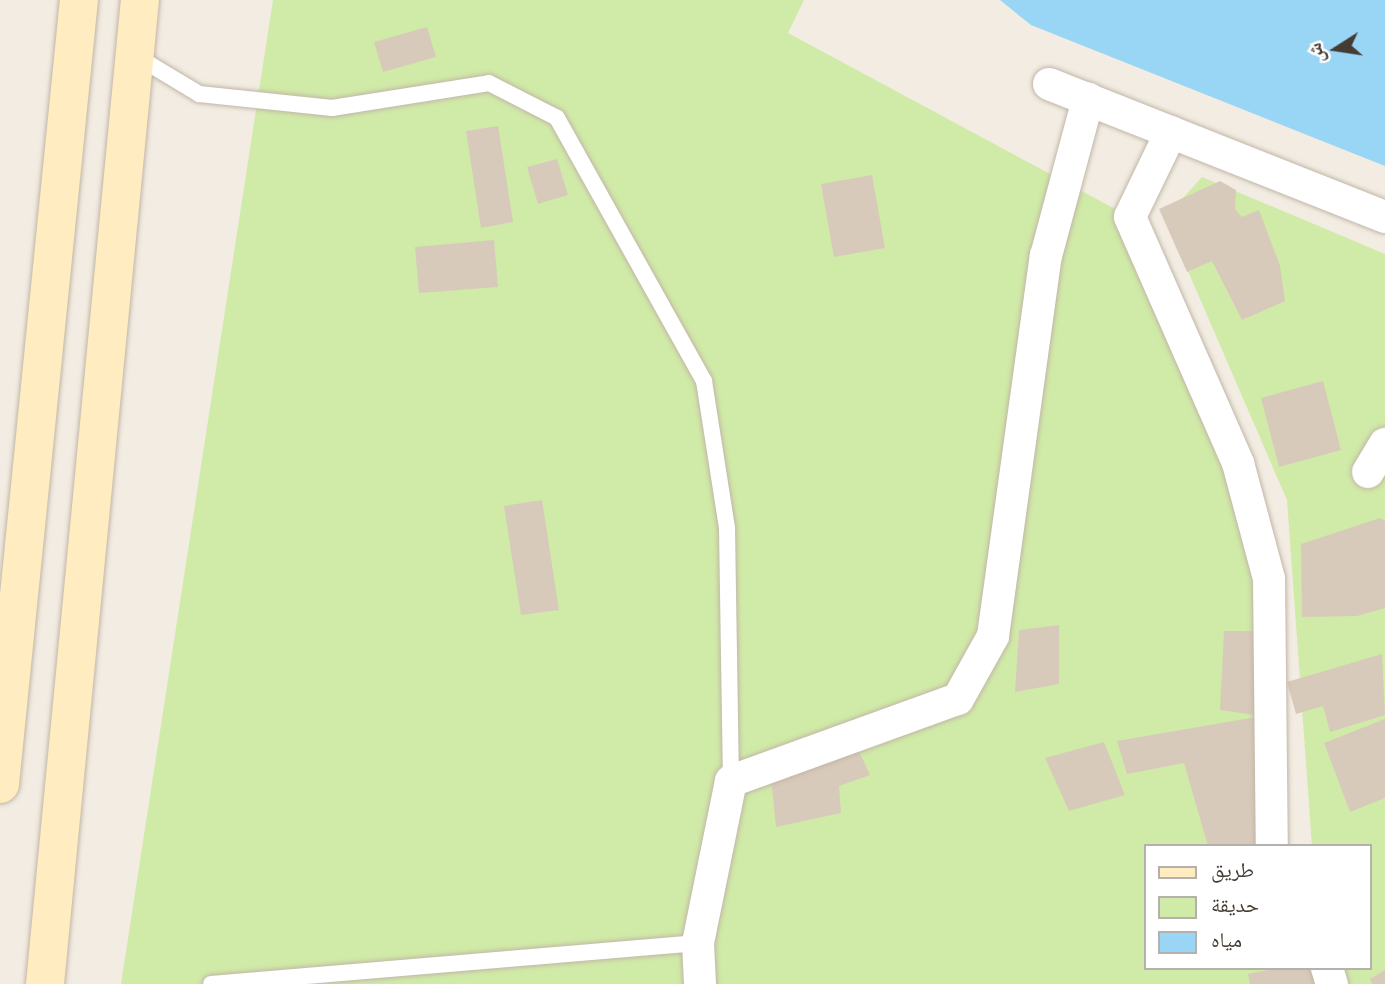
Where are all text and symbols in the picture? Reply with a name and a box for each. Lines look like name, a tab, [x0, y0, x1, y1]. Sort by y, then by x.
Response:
north arrow	[1301, 14, 1371, 84]
text: ش	[1302, 41, 1329, 66]
legend	[1144, 844, 1371, 970]
text: طريق	[1211, 856, 1254, 883]
text: حديقة	[1211, 891, 1259, 918]
text: مياه	[1211, 926, 1242, 953]

